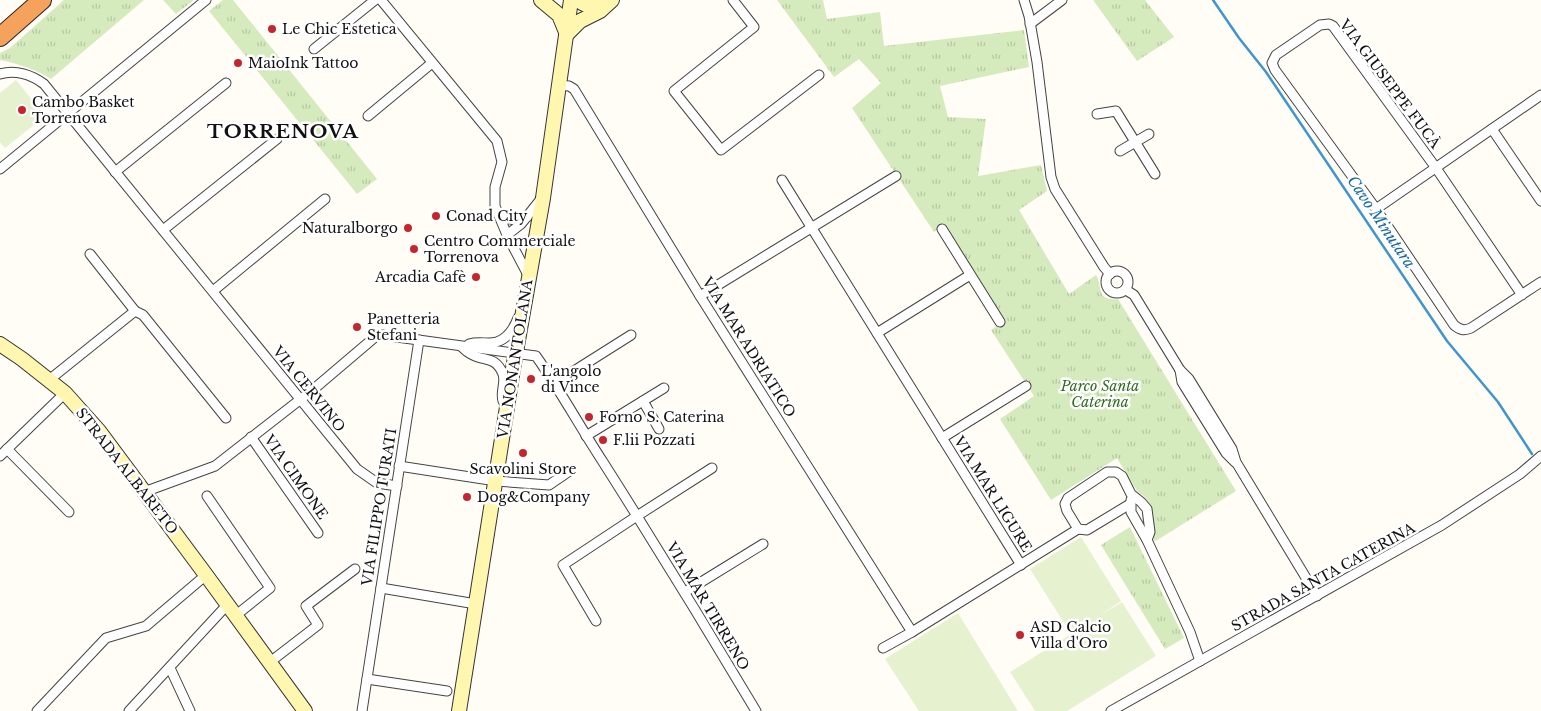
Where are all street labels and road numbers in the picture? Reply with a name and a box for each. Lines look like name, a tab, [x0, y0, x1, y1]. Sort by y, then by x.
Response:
street label: VIA GIUSEPPE FUCÀ	[1335, 15, 1445, 152]
street label: VIA MAR ADRIATICO	[698, 273, 800, 421]
street label: VIA NONANTOLANA	[493, 278, 537, 441]
street label: VIA CERVINO	[268, 342, 349, 436]
street label: STRADA ALBARETO	[72, 404, 182, 538]
street label: VIA FILIPPO TURATI	[357, 427, 400, 588]
street label: VIA CIMONE	[260, 430, 332, 523]
street label: VIA MAR LIGURE	[950, 432, 1036, 555]
street label: STRADA SANTA CATERINA	[1228, 519, 1418, 635]
street label: VIA MAR TIRRENO	[662, 538, 753, 673]

